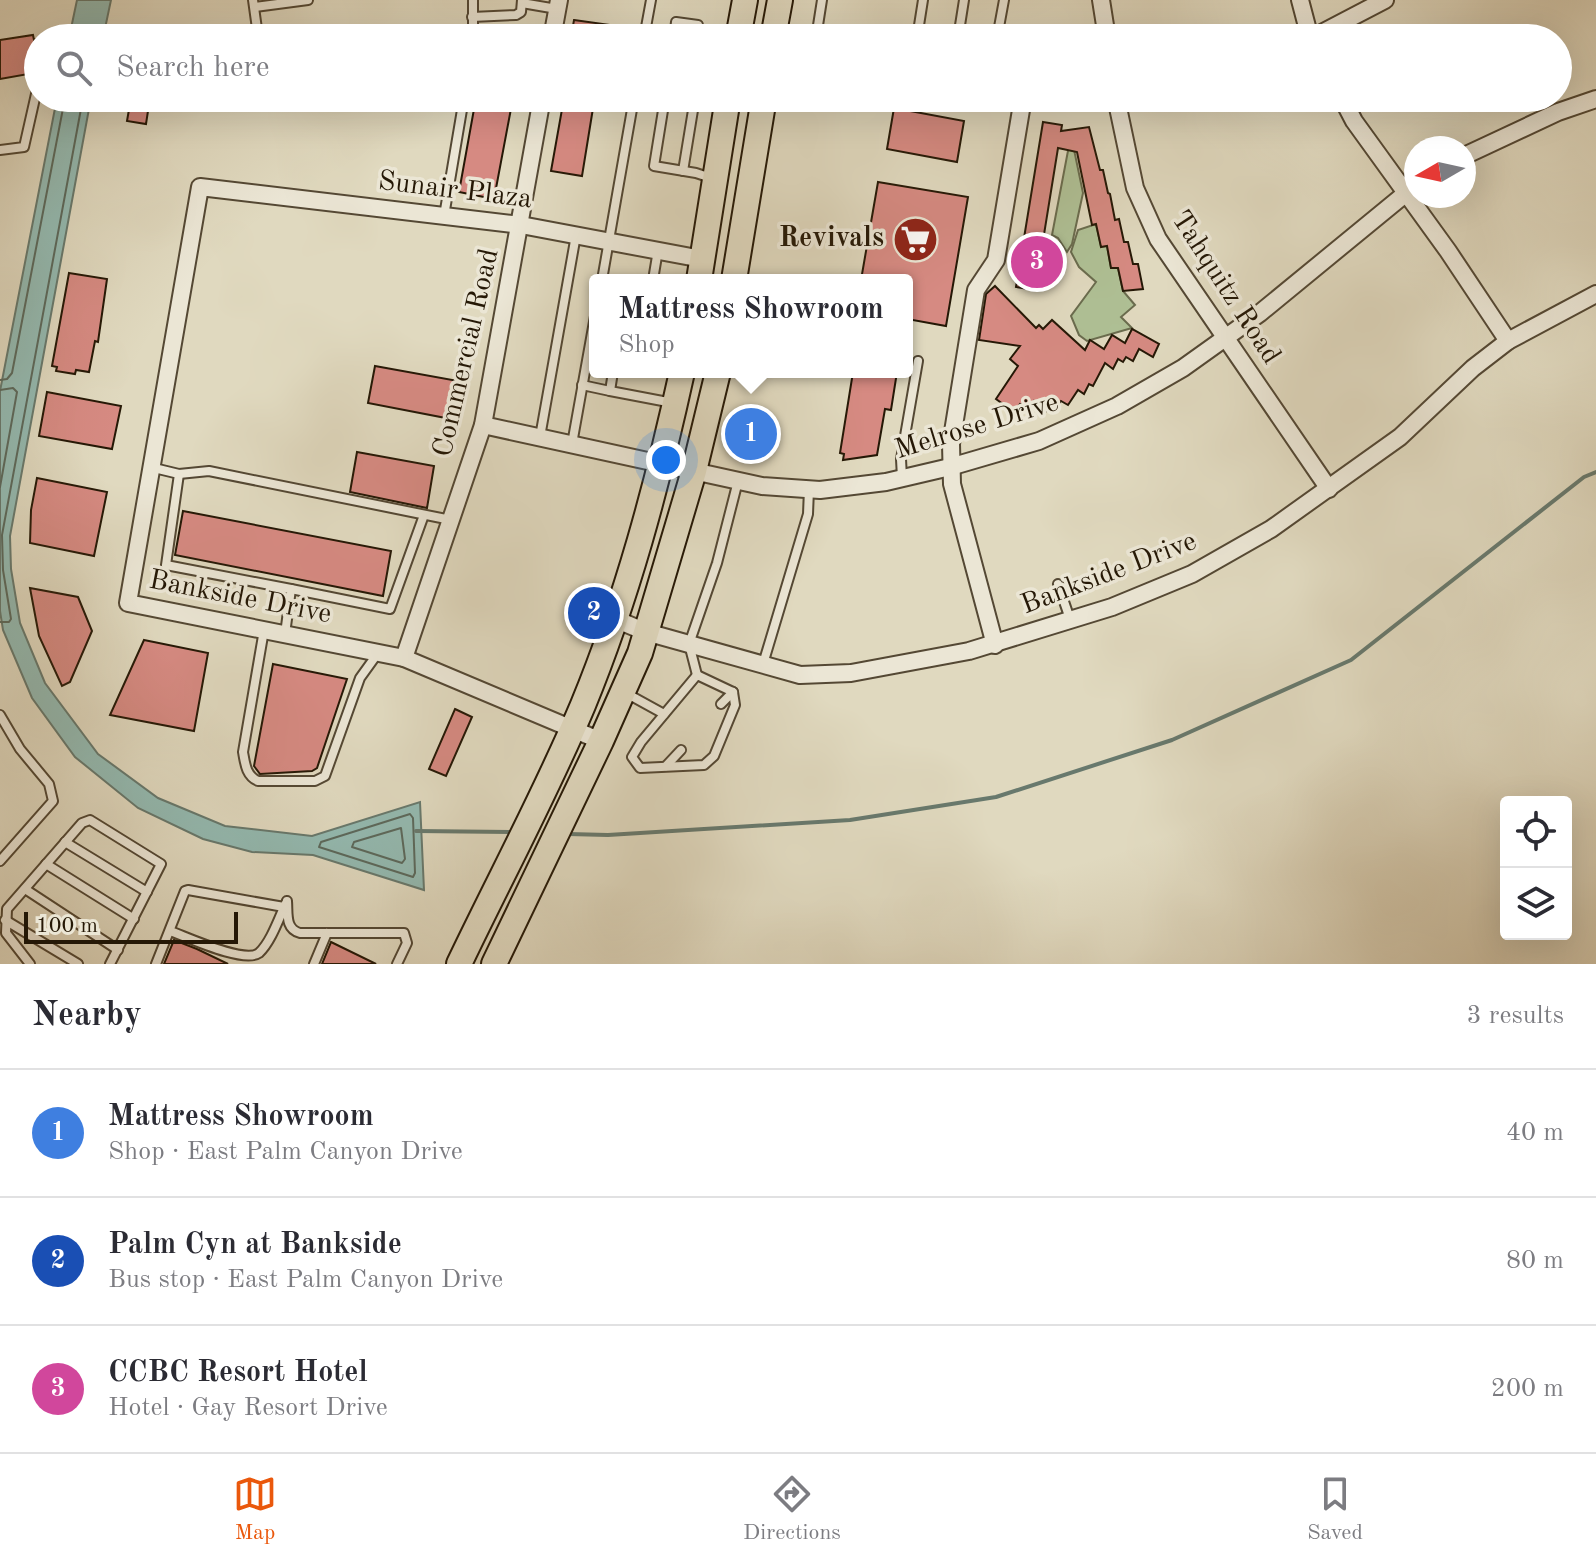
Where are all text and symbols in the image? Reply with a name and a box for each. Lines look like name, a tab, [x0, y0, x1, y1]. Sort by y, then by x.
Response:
search box	[24, 24, 1572, 112]
icon: search	[52, 46, 96, 90]
text: Search here	[116, 53, 270, 83]
north arrow	[1404, 136, 1476, 208]
street label: Sunair Plaza	[377, 168, 534, 214]
street label: Tahquitz Road	[1165, 206, 1285, 370]
supermarket icon: Revivals	[891, 215, 939, 263]
place label: Revivals	[779, 225, 884, 253]
pin: 3	[1011, 232, 1063, 292]
street label: Commercial Road	[429, 246, 505, 460]
popup	[589, 274, 913, 378]
text: Mattress Showroom	[618, 295, 884, 325]
text: Shop	[618, 332, 675, 358]
street label: Melrose Drive	[892, 389, 1062, 465]
pin: 1	[725, 404, 777, 464]
your location	[646, 440, 686, 480]
street label: Bankside Drive	[1018, 528, 1200, 620]
street label: Bankside Drive	[146, 567, 334, 629]
pin: 2	[568, 583, 620, 643]
map controls	[1500, 796, 1572, 940]
button: locate	[1500, 796, 1572, 868]
button: layers	[1500, 868, 1572, 940]
scale bar	[24, 908, 238, 944]
text: 100 m	[36, 915, 98, 937]
text: Nearby	[32, 999, 142, 1033]
text: 3 results	[1466, 1003, 1564, 1029]
text: Mattress Showroom	[108, 1102, 374, 1132]
text: 1	[50, 1120, 66, 1146]
text: 40 m	[1506, 1120, 1564, 1146]
text: Shop · East Palm Canyon Drive	[108, 1139, 463, 1165]
text: Palm Cyn at Bankside	[108, 1230, 402, 1260]
text: 2	[50, 1248, 66, 1274]
text: 80 m	[1506, 1248, 1564, 1274]
text: Bus stop · East Palm Canyon Drive	[108, 1267, 503, 1293]
text: CCBC Resort Hotel	[108, 1358, 368, 1388]
text: 3	[50, 1376, 66, 1402]
text: 200 m	[1491, 1376, 1564, 1402]
text: Hotel · Gay Resort Drive	[108, 1395, 388, 1421]
tab: Map	[233, 1472, 277, 1547]
tab: Directions	[743, 1472, 841, 1547]
tab: Saved	[1307, 1472, 1363, 1547]

